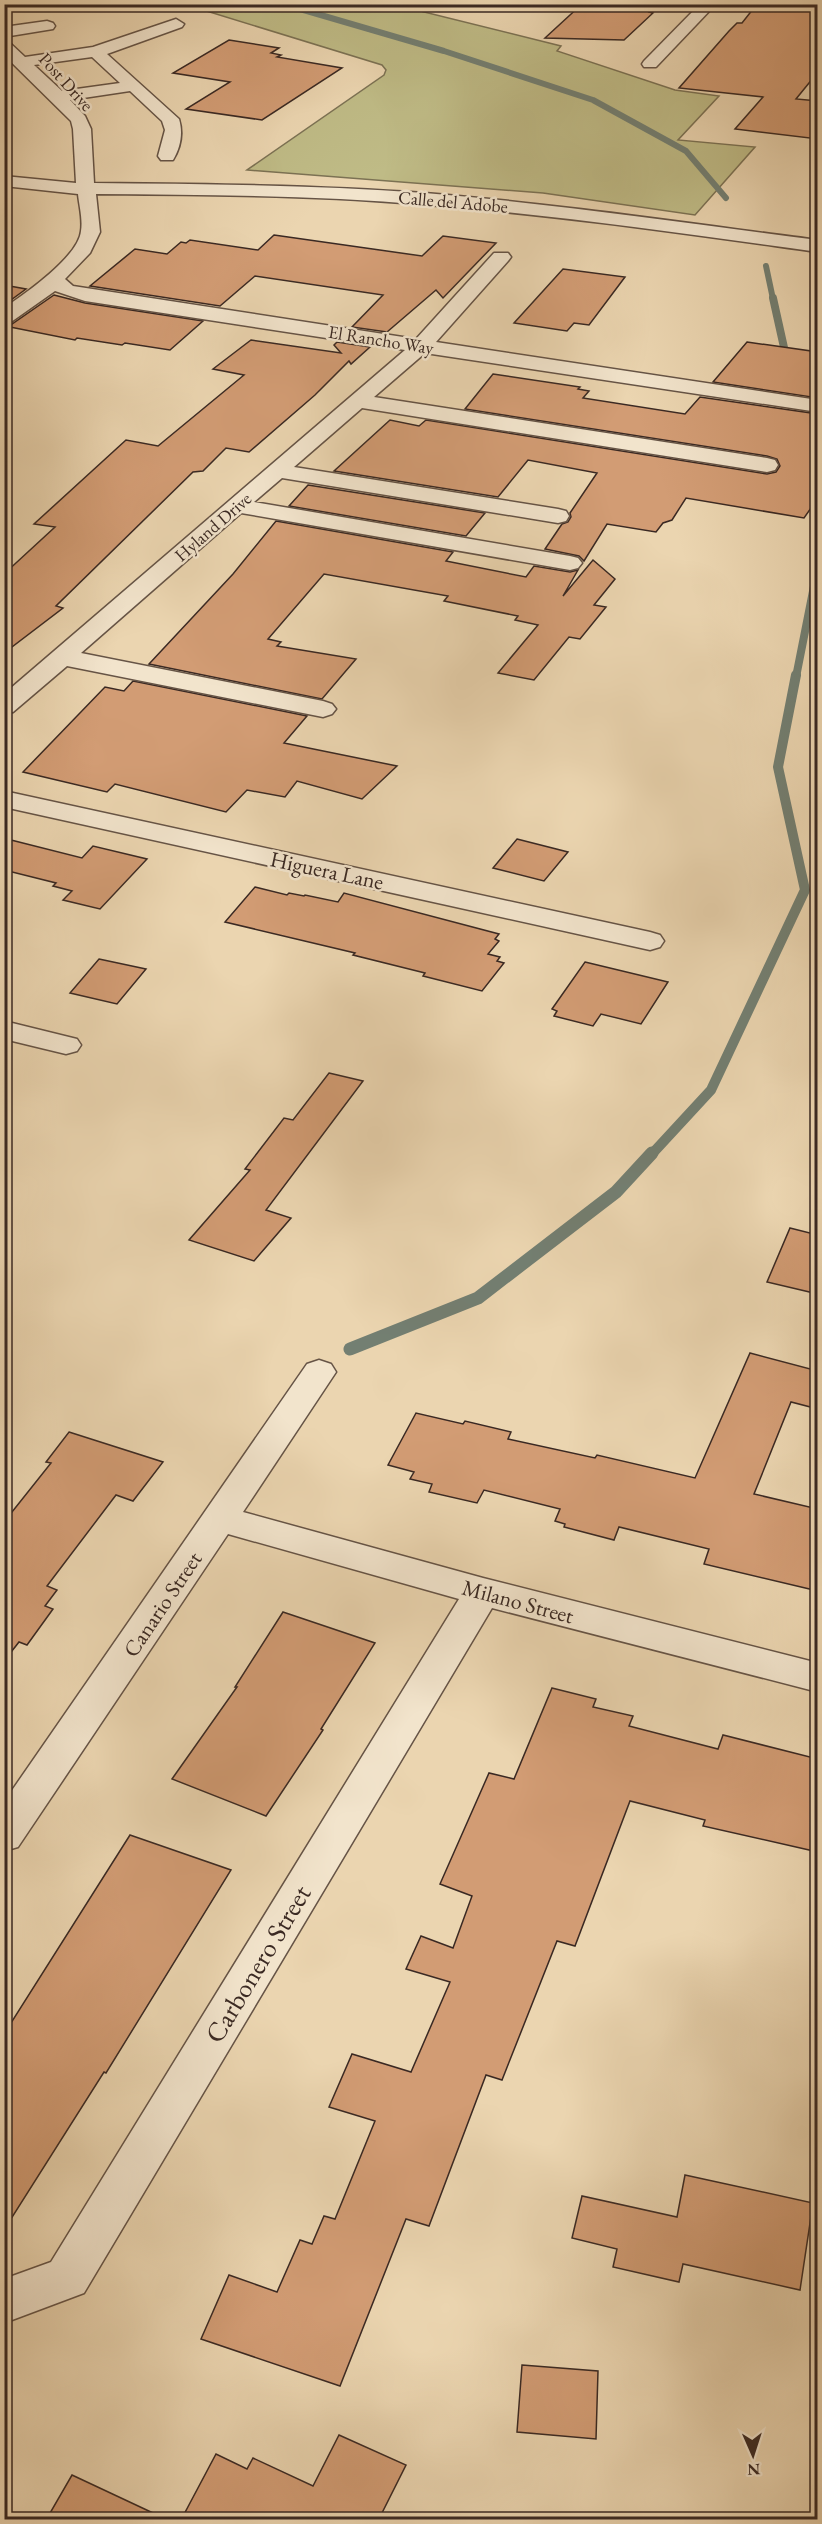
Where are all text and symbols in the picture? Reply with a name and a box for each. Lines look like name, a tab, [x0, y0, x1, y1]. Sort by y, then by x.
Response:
street label: Post Drive	[34, 47, 99, 116]
street label: Calle del Adobe	[397, 185, 509, 218]
street label: El Rancho Way	[327, 320, 435, 359]
street label: Hyland Drive	[169, 487, 256, 566]
street label: Higuera Lane	[267, 844, 387, 897]
street label: Canario Street	[117, 1546, 208, 1663]
street label: Milano Street	[459, 1573, 577, 1630]
street label: Carbonero Street	[197, 1878, 319, 2049]
north arrow	[723, 2425, 783, 2485]
text: N	[747, 2459, 761, 2480]

